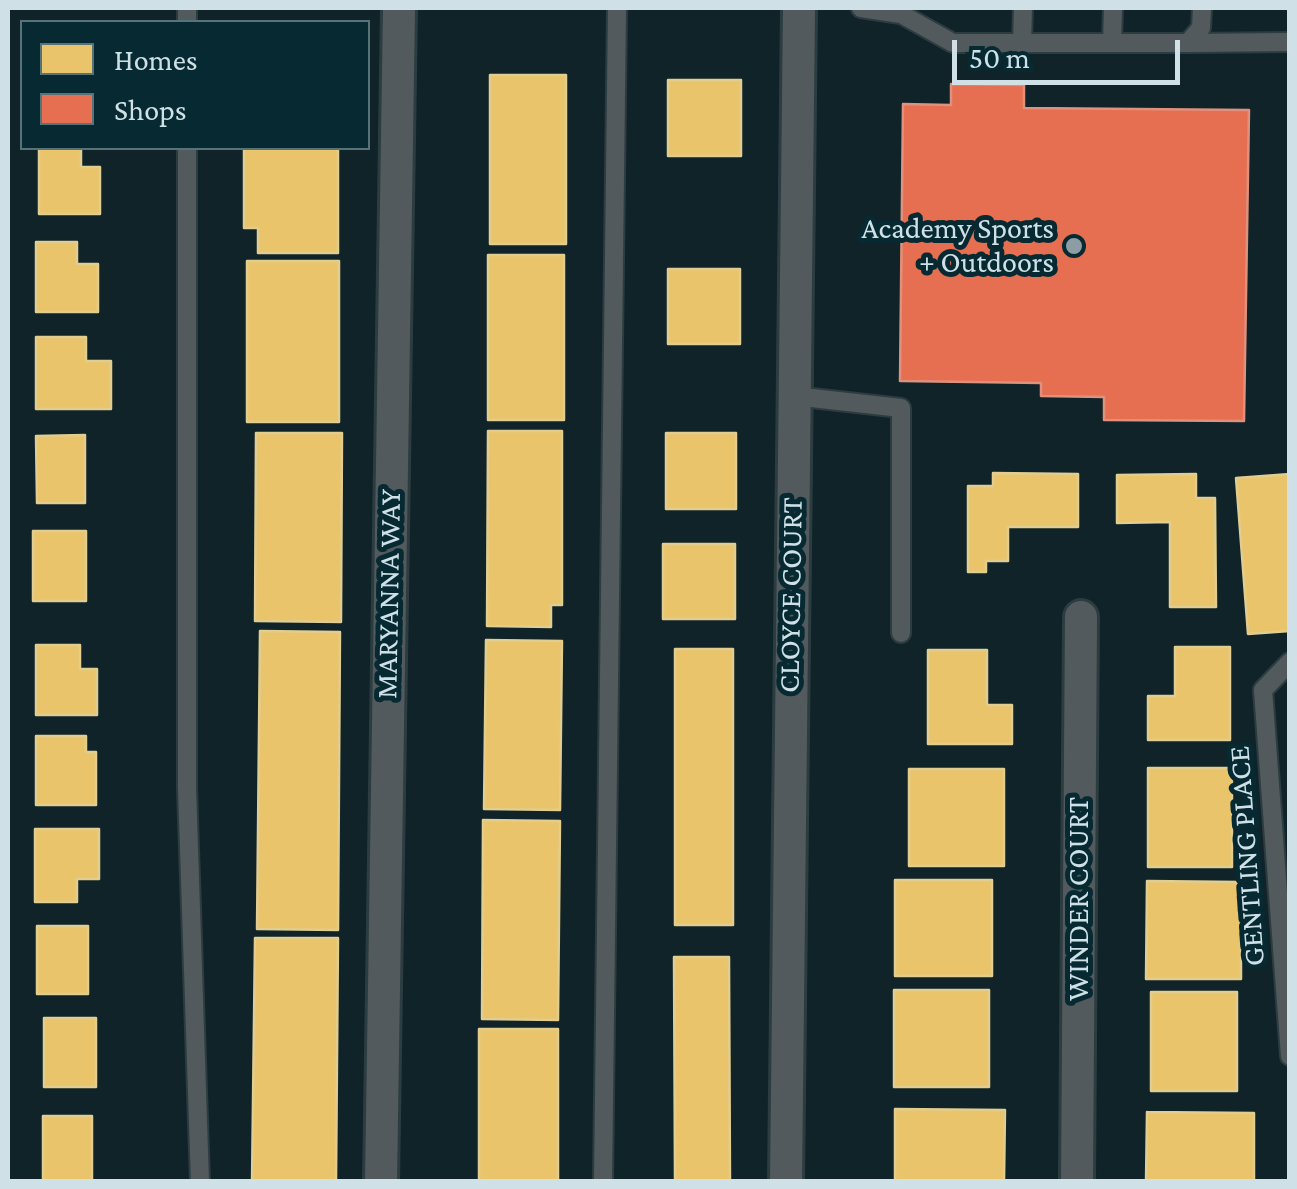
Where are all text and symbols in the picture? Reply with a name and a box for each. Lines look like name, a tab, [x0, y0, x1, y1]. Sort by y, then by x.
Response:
legend	[20, 20, 370, 150]
scale bar	[957, 20, 1184, 82]
text: 50 m	[969, 41, 1030, 74]
text: Homes	[114, 43, 198, 76]
text: Shops	[114, 93, 187, 126]
place label: Academy Sports + Outdoors	[861, 211, 1054, 282]
marker: Academy Sports + Outdoors	[1063, 235, 1085, 257]
street label: MARYANNA WAY	[369, 489, 409, 699]
street label: CLOYCE COURT	[771, 497, 811, 693]
street label: GENTLING PLACE	[1221, 745, 1273, 967]
street label: WINDER COURT	[1061, 797, 1097, 1001]

